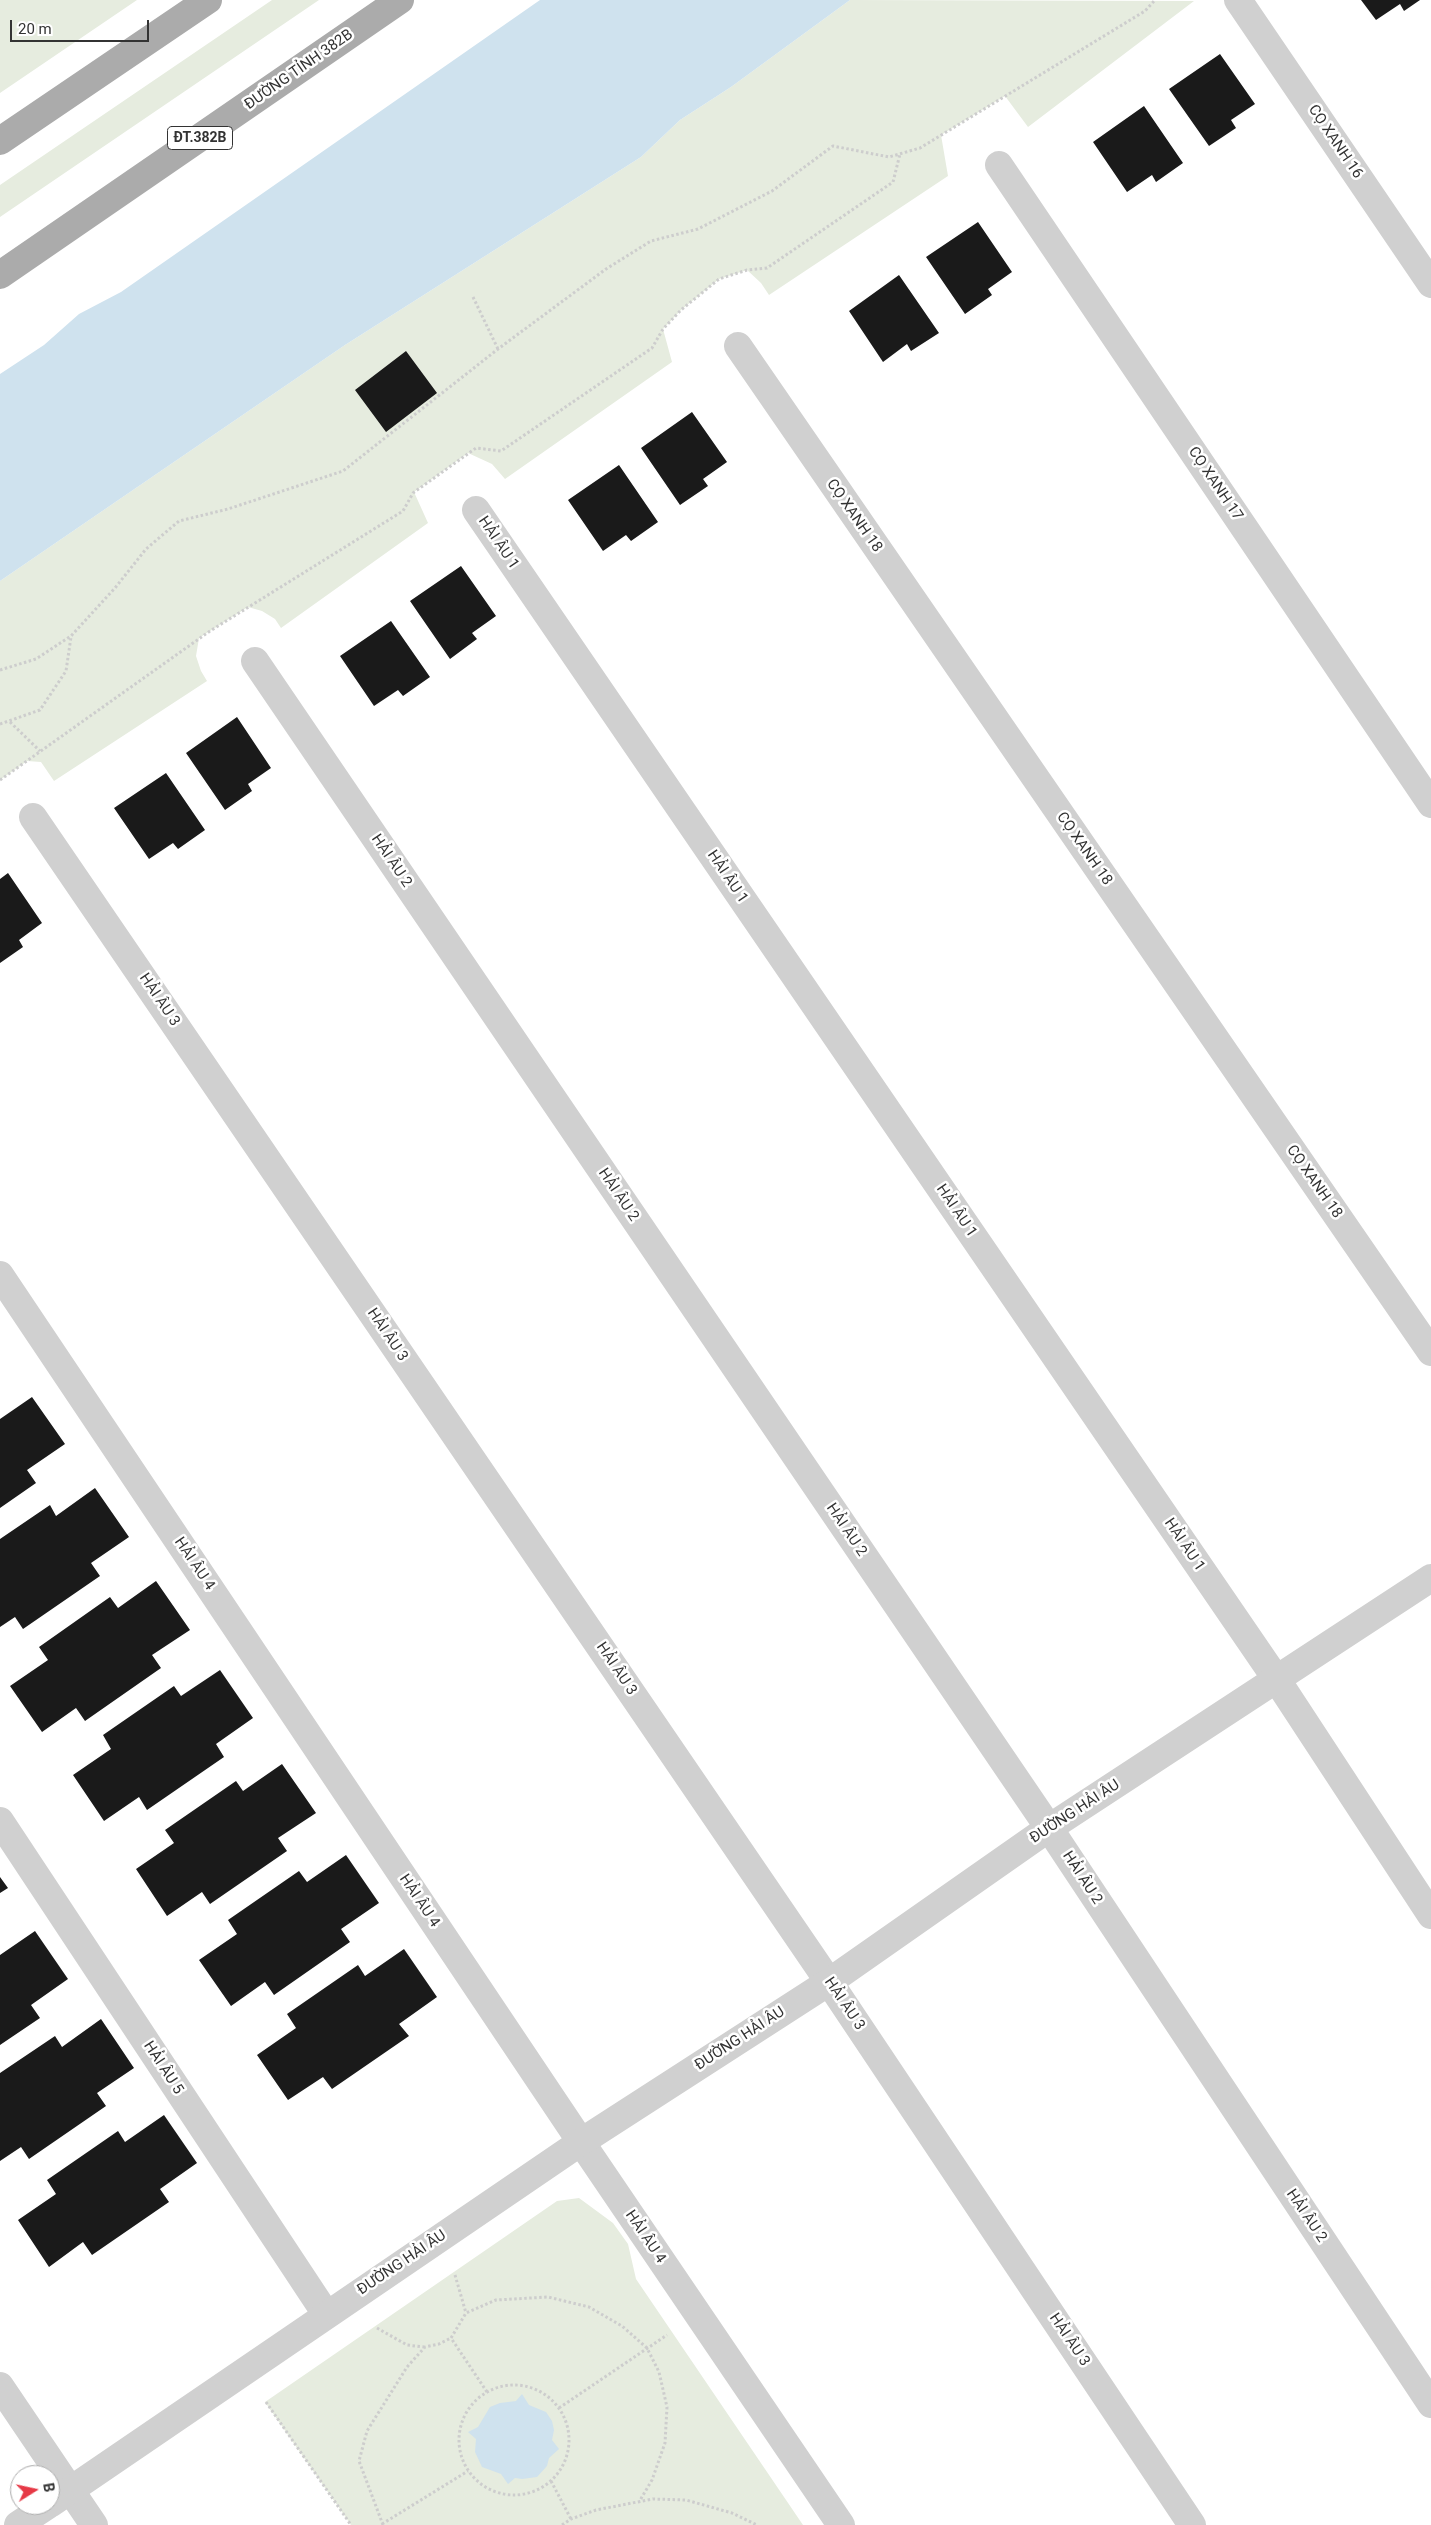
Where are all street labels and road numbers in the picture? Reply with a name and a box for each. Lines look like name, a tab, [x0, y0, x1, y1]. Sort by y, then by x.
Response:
street label: ĐƯỜNG TỈNH 382B	[241, 26, 357, 114]
street label: CỌ XANH 16	[1304, 102, 1366, 182]
road number: ĐT.382B	[168, 126, 232, 150]
street label: CỌ XANH 17	[1184, 444, 1246, 524]
street label: CỌ XANH 18	[822, 476, 886, 556]
street label: HẢI ÂU 1	[474, 513, 522, 573]
street label: CỌ XANH 18	[1052, 809, 1116, 889]
street label: HẢI ÂU 2	[367, 831, 415, 891]
street label: HẢI ÂU 1	[703, 847, 751, 907]
street label: HẢI ÂU 3	[135, 970, 183, 1030]
street label: CỌ XANH 18	[1282, 1142, 1346, 1222]
street label: HẢI ÂU 2	[594, 1165, 642, 1225]
street label: HẢI ÂU 1	[932, 1181, 980, 1241]
street label: HẢI ÂU 3	[363, 1305, 411, 1365]
street label: HẢI ÂU 2	[822, 1500, 870, 1560]
street label: HẢI ÂU 1	[1160, 1515, 1208, 1575]
street label: HẢI ÂU 4	[170, 1534, 218, 1594]
street label: HẢI ÂU 3	[592, 1639, 640, 1699]
street label: ĐƯỜNG HẢI ÂU	[1027, 1776, 1123, 1848]
street label: HẢI ÂU 2	[1058, 1848, 1106, 1908]
street label: HẢI ÂU 4	[395, 1871, 443, 1931]
street label: HẢI ÂU 3	[820, 1974, 868, 2034]
street label: ĐƯỜNG HẢI ÂU	[692, 2003, 788, 2075]
street label: HẢI ÂU 5	[139, 2038, 187, 2098]
street label: HẢI ÂU 2	[1282, 2186, 1330, 2246]
street label: HẢI ÂU 4	[621, 2207, 669, 2267]
street label: ĐƯỜNG HẢI ÂU	[354, 2227, 450, 2299]
street label: HẢI ÂU 3	[1045, 2310, 1093, 2370]

